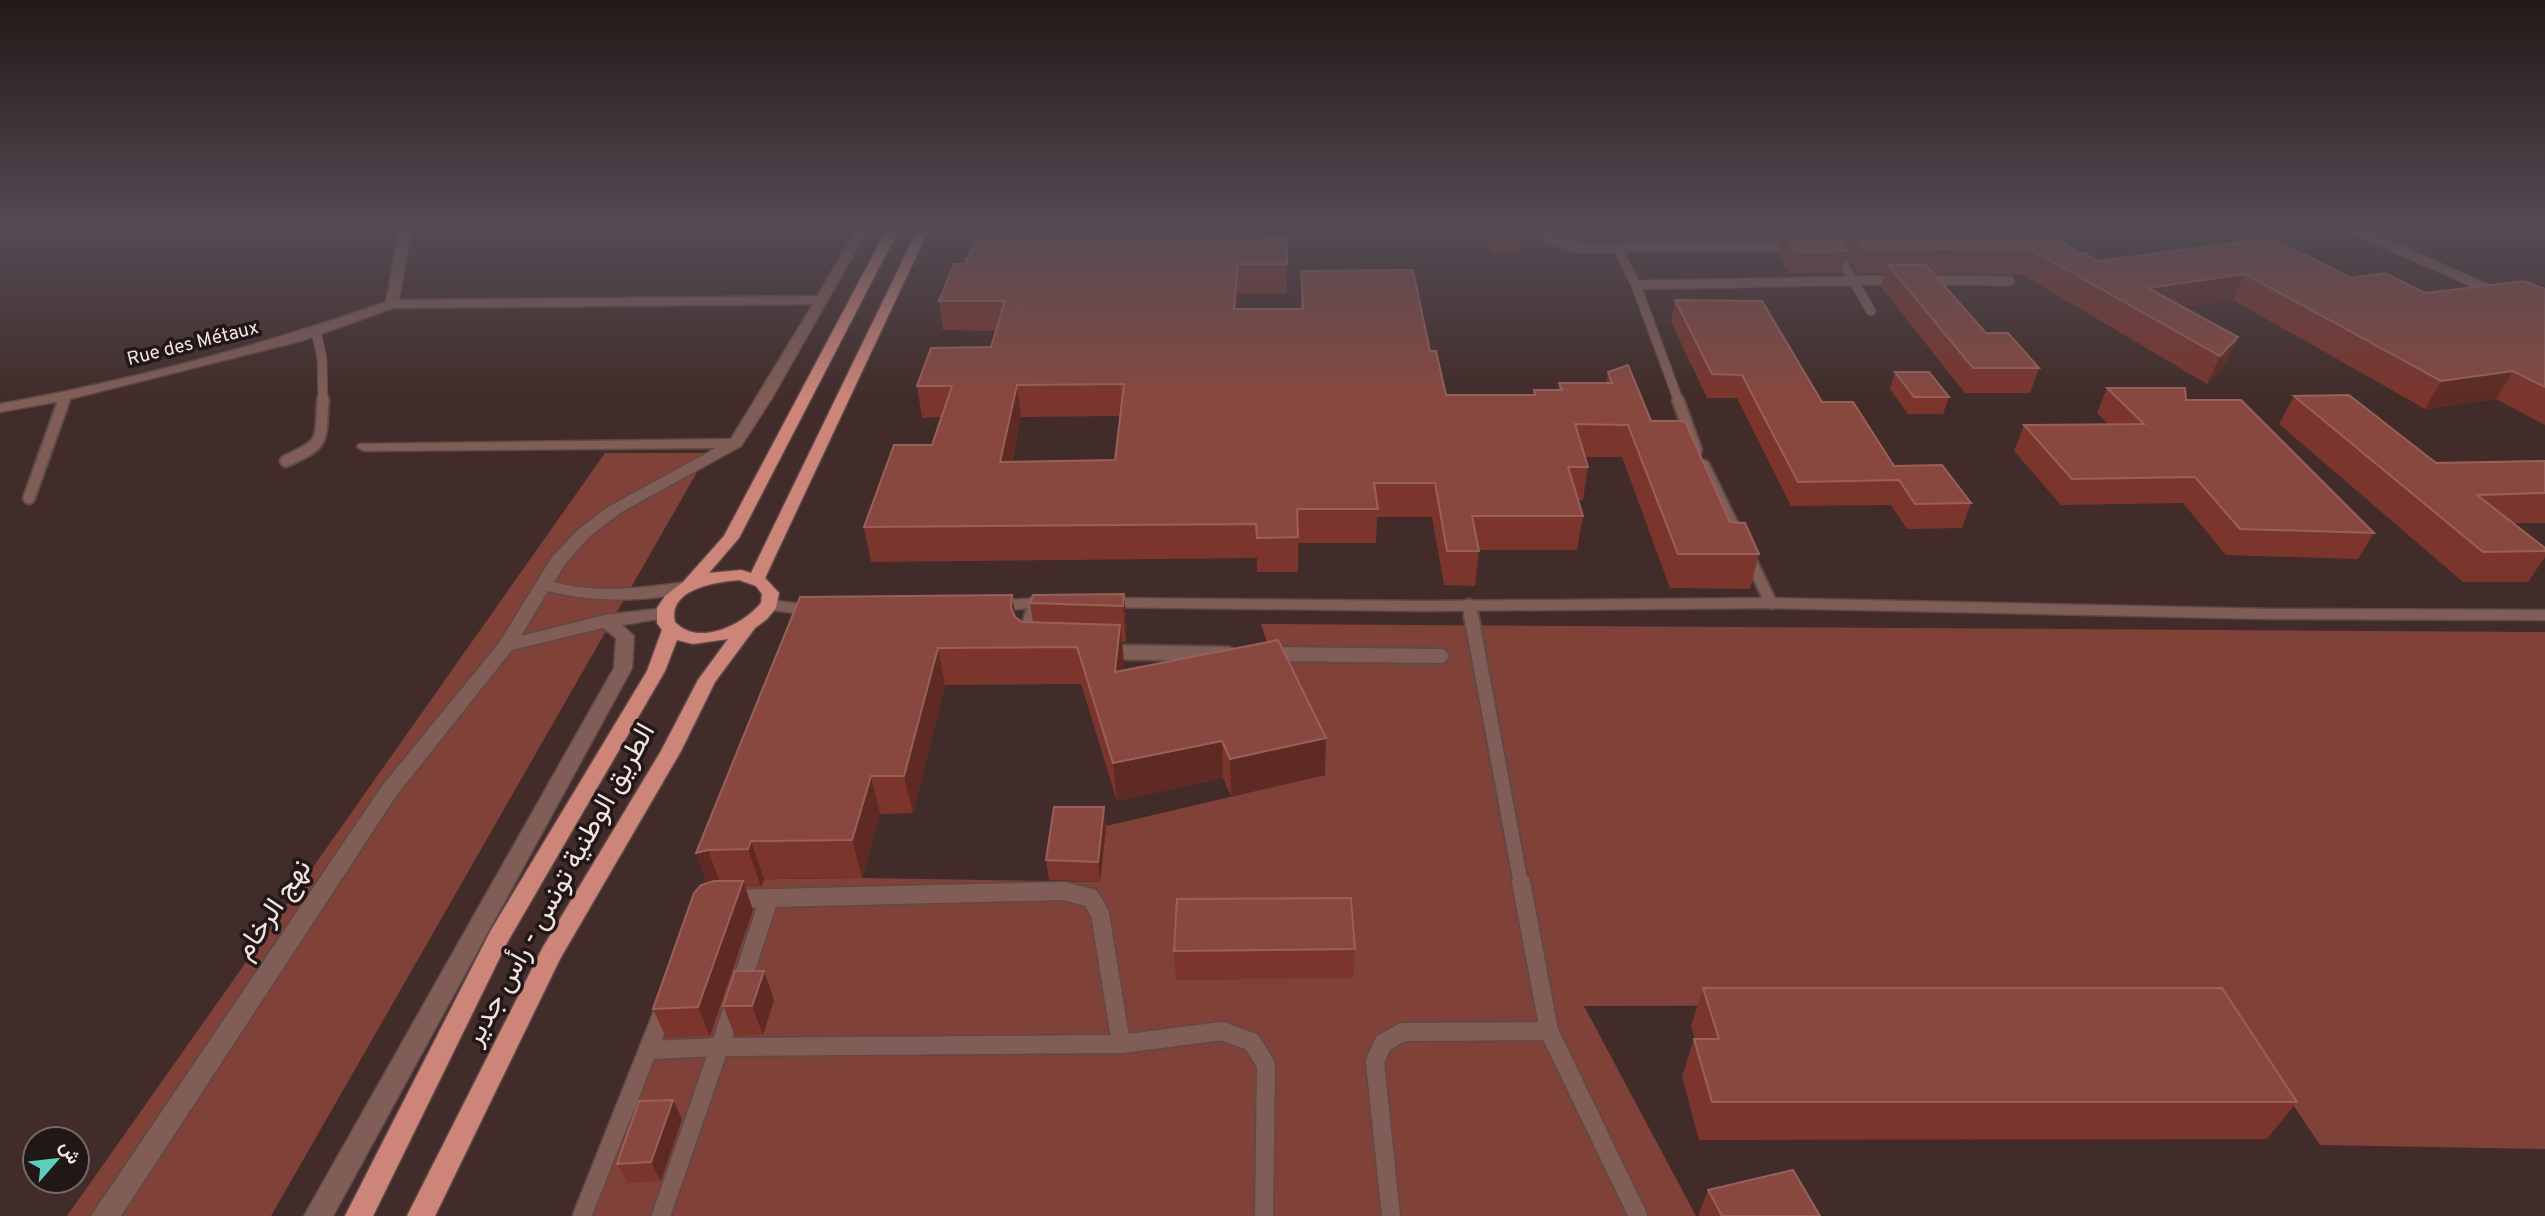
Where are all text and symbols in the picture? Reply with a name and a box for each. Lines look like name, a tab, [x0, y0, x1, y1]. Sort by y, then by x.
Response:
street label: Rue des Métaux	[125, 316, 262, 372]
street label: الطريق الوطنية تونس - رأس جدير	[457, 717, 665, 1053]
street label: نهج الرخام	[227, 853, 321, 967]
north arrow	[21, 1125, 91, 1195]
text: ش	[53, 1137, 85, 1169]

